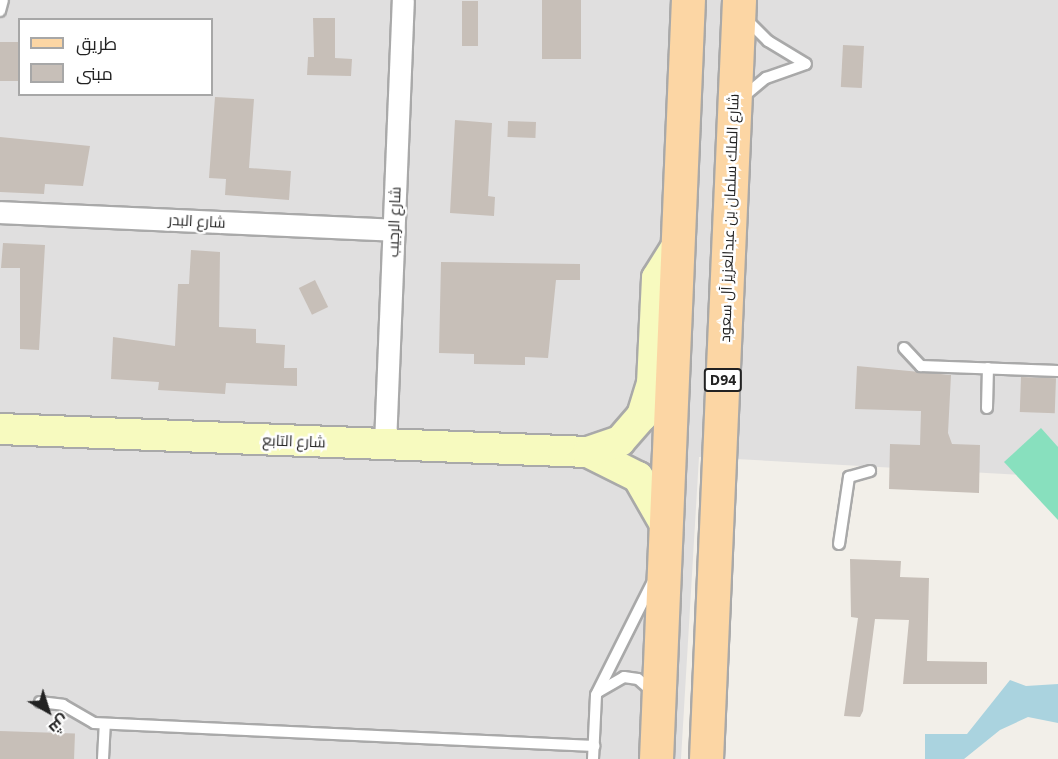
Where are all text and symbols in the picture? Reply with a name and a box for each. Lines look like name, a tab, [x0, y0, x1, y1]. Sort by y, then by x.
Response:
legend	[18, 18, 213, 96]
text: طريق	[76, 31, 117, 55]
text: مبنى	[76, 61, 113, 85]
street label: شارع الملك سلمان بن عبدالعزيز آل سعود	[716, 93, 742, 343]
street label: شارع الرجيب	[384, 186, 404, 258]
street label: شارع البدر	[168, 211, 226, 231]
road number: D94	[704, 369, 742, 391]
street label: شارع التابع	[262, 431, 326, 451]
north arrow	[18, 681, 78, 741]
text: ش	[44, 710, 74, 740]

